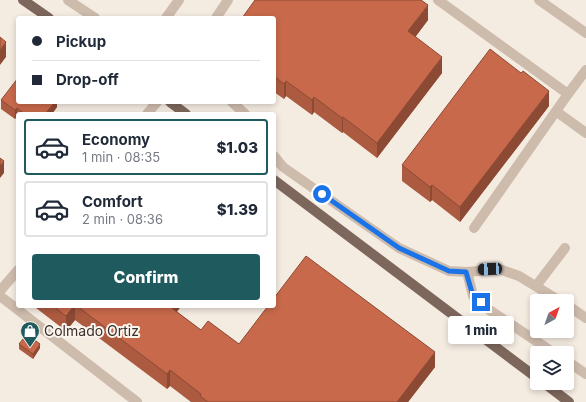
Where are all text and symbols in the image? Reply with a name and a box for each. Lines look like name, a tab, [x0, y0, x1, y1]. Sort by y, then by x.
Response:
text: Pickup	[56, 32, 106, 51]
text: Drop-off	[56, 70, 119, 89]
icon: car	[34, 129, 70, 165]
text: Economy	[82, 130, 150, 149]
text: $1.03	[216, 138, 258, 157]
text: 1 min · 08:35	[82, 149, 160, 165]
route start	[313, 185, 331, 203]
icon: car	[34, 191, 70, 227]
text: Comfort	[82, 192, 143, 211]
text: $1.39	[217, 200, 258, 219]
text: 2 min · 08:36	[82, 211, 163, 227]
button: Confirm	[32, 254, 260, 300]
car	[478, 262, 502, 276]
route end	[472, 293, 490, 311]
north arrow	[530, 294, 574, 338]
map controls	[530, 294, 574, 390]
callout: 1 min	[448, 316, 514, 344]
shop icon: Colmado Ortiz	[19, 320, 41, 348]
place label: Colmado Ortiz	[44, 322, 139, 339]
text: 1 min	[465, 322, 497, 338]
button: layers	[530, 346, 574, 390]

